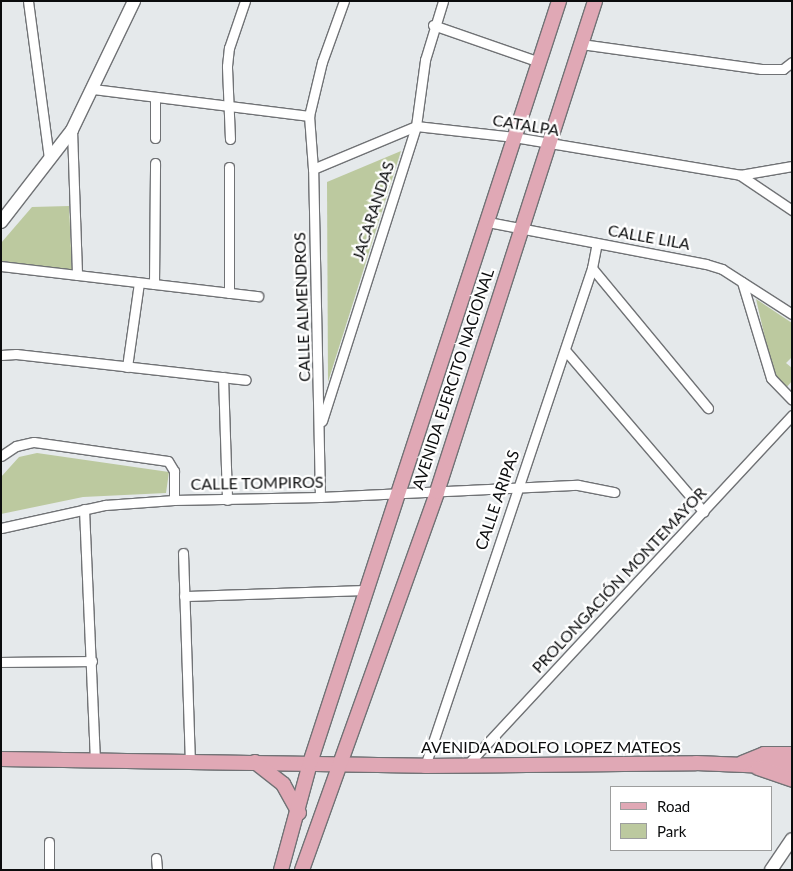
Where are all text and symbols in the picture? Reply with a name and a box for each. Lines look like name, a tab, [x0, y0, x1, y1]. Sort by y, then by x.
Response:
street label: CATALPA	[491, 110, 561, 140]
street label: JACARANDAS	[348, 159, 398, 263]
street label: CALLE LILA	[606, 220, 692, 254]
street label: CALLE ALMENDROS	[290, 232, 314, 382]
street label: AVENIDA EJERCITO NACIONAL	[408, 266, 498, 492]
street label: CALLE ARIPAS	[471, 447, 523, 553]
street label: CALLE TOMPIROS	[190, 472, 324, 494]
street label: PROLONGACIÓN MONTEMAYOR	[528, 483, 710, 677]
street label: AVENIDA ADOLFO LOPEZ MATEOS	[421, 737, 681, 757]
legend	[610, 786, 773, 851]
text: Road	[657, 797, 690, 815]
text: Park	[657, 822, 686, 840]

